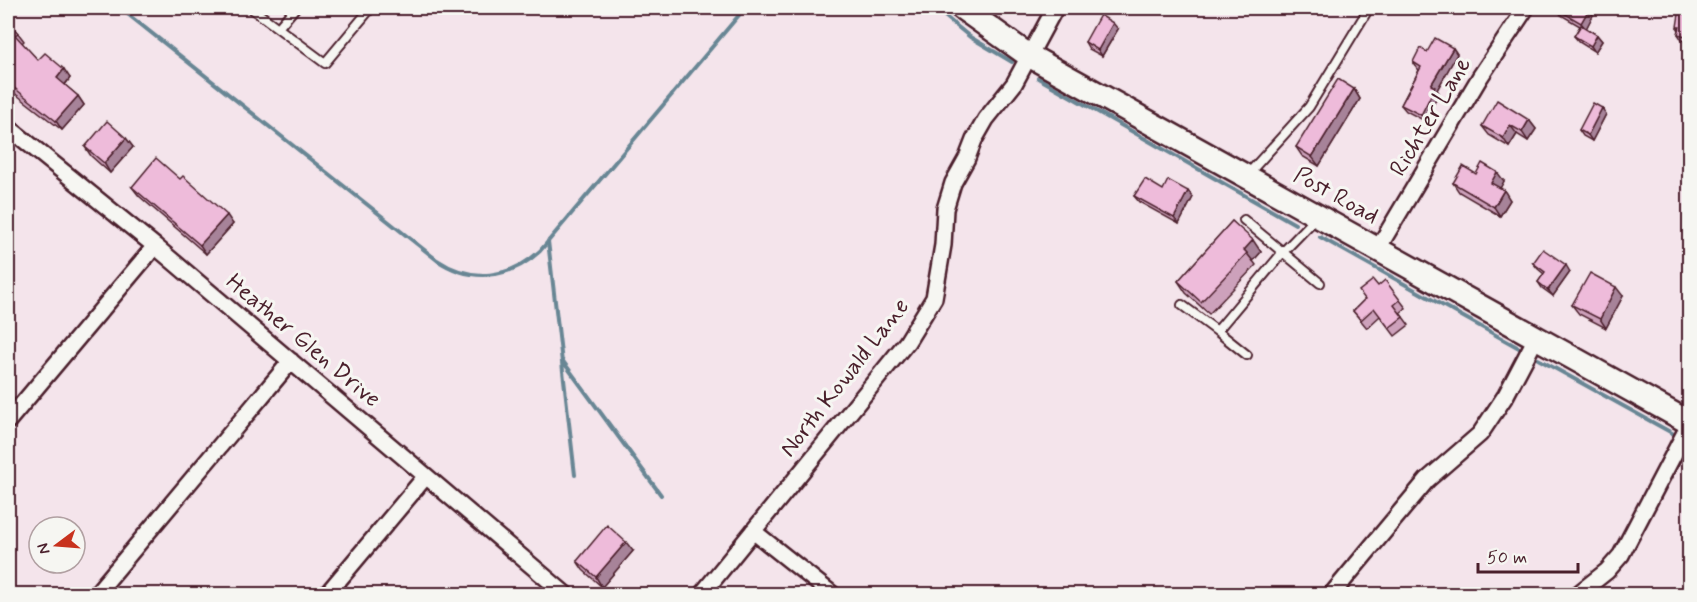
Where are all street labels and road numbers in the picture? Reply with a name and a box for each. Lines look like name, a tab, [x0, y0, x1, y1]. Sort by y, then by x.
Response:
street label: Richter Lane	[1383, 52, 1479, 182]
street label: Post Road	[1288, 160, 1384, 232]
street label: Heather Glen Drive	[219, 267, 387, 415]
street label: North Kowald Lane	[773, 292, 917, 464]

